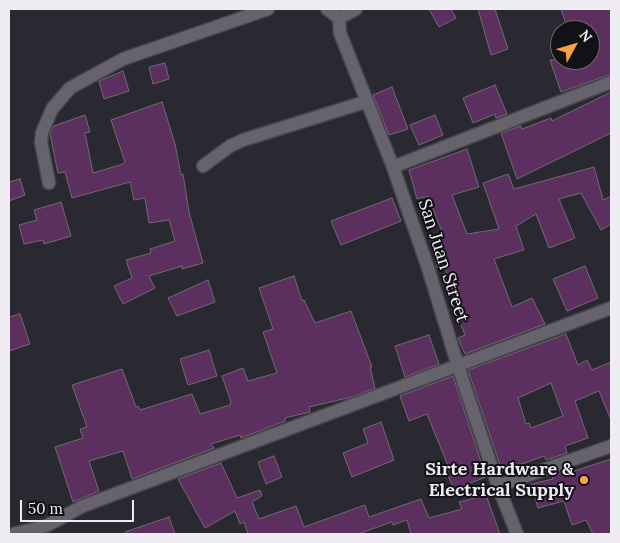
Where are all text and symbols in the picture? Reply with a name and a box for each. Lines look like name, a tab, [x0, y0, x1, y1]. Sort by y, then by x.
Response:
north arrow	[550, 20, 600, 70]
text: N	[575, 26, 596, 46]
street label: San Juan Street	[413, 197, 473, 325]
place label: Sirte Hardware & Electrical Supply	[425, 459, 574, 502]
marker: Sirte Hardware & Electrical Supply	[578, 474, 590, 486]
scale bar	[22, 490, 136, 522]
text: 50 m	[28, 499, 63, 518]

